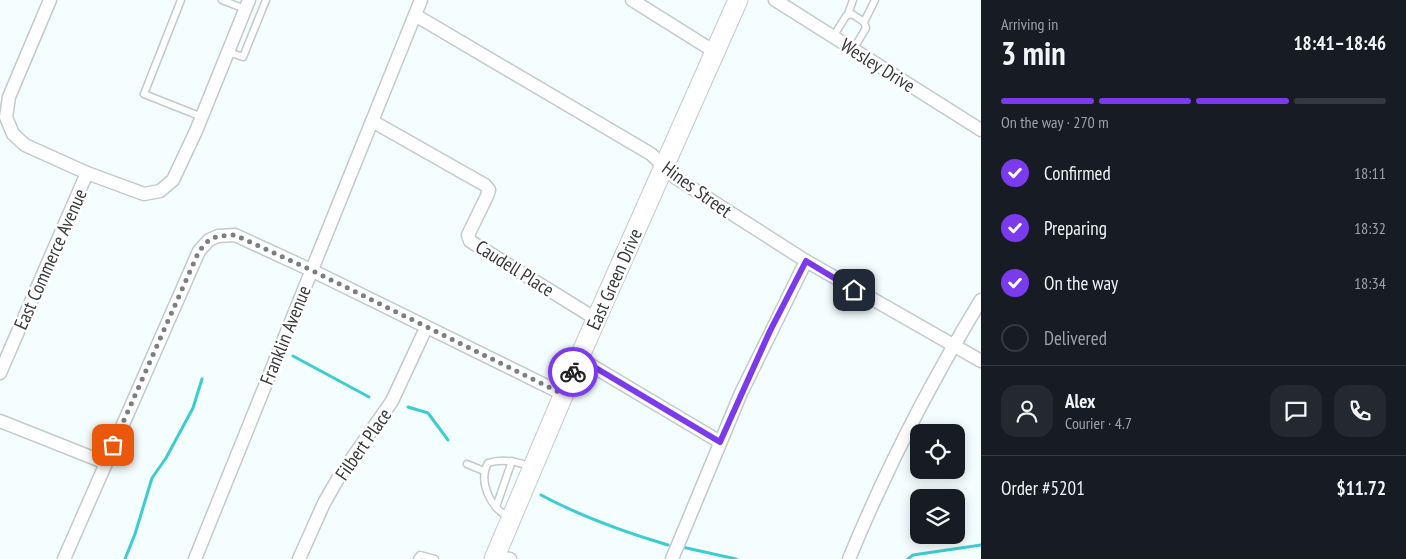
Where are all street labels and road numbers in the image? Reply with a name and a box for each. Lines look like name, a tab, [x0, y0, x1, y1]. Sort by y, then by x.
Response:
street label: Wesley Drive	[836, 33, 920, 97]
street label: Hines Street	[657, 156, 737, 223]
street label: East Commerce Avenue	[8, 185, 92, 333]
street label: East Green Drive	[581, 224, 647, 333]
street label: Caudell Place	[471, 234, 559, 302]
street label: Franklin Avenue	[254, 282, 316, 388]
street label: Filbert Place	[330, 403, 397, 485]

